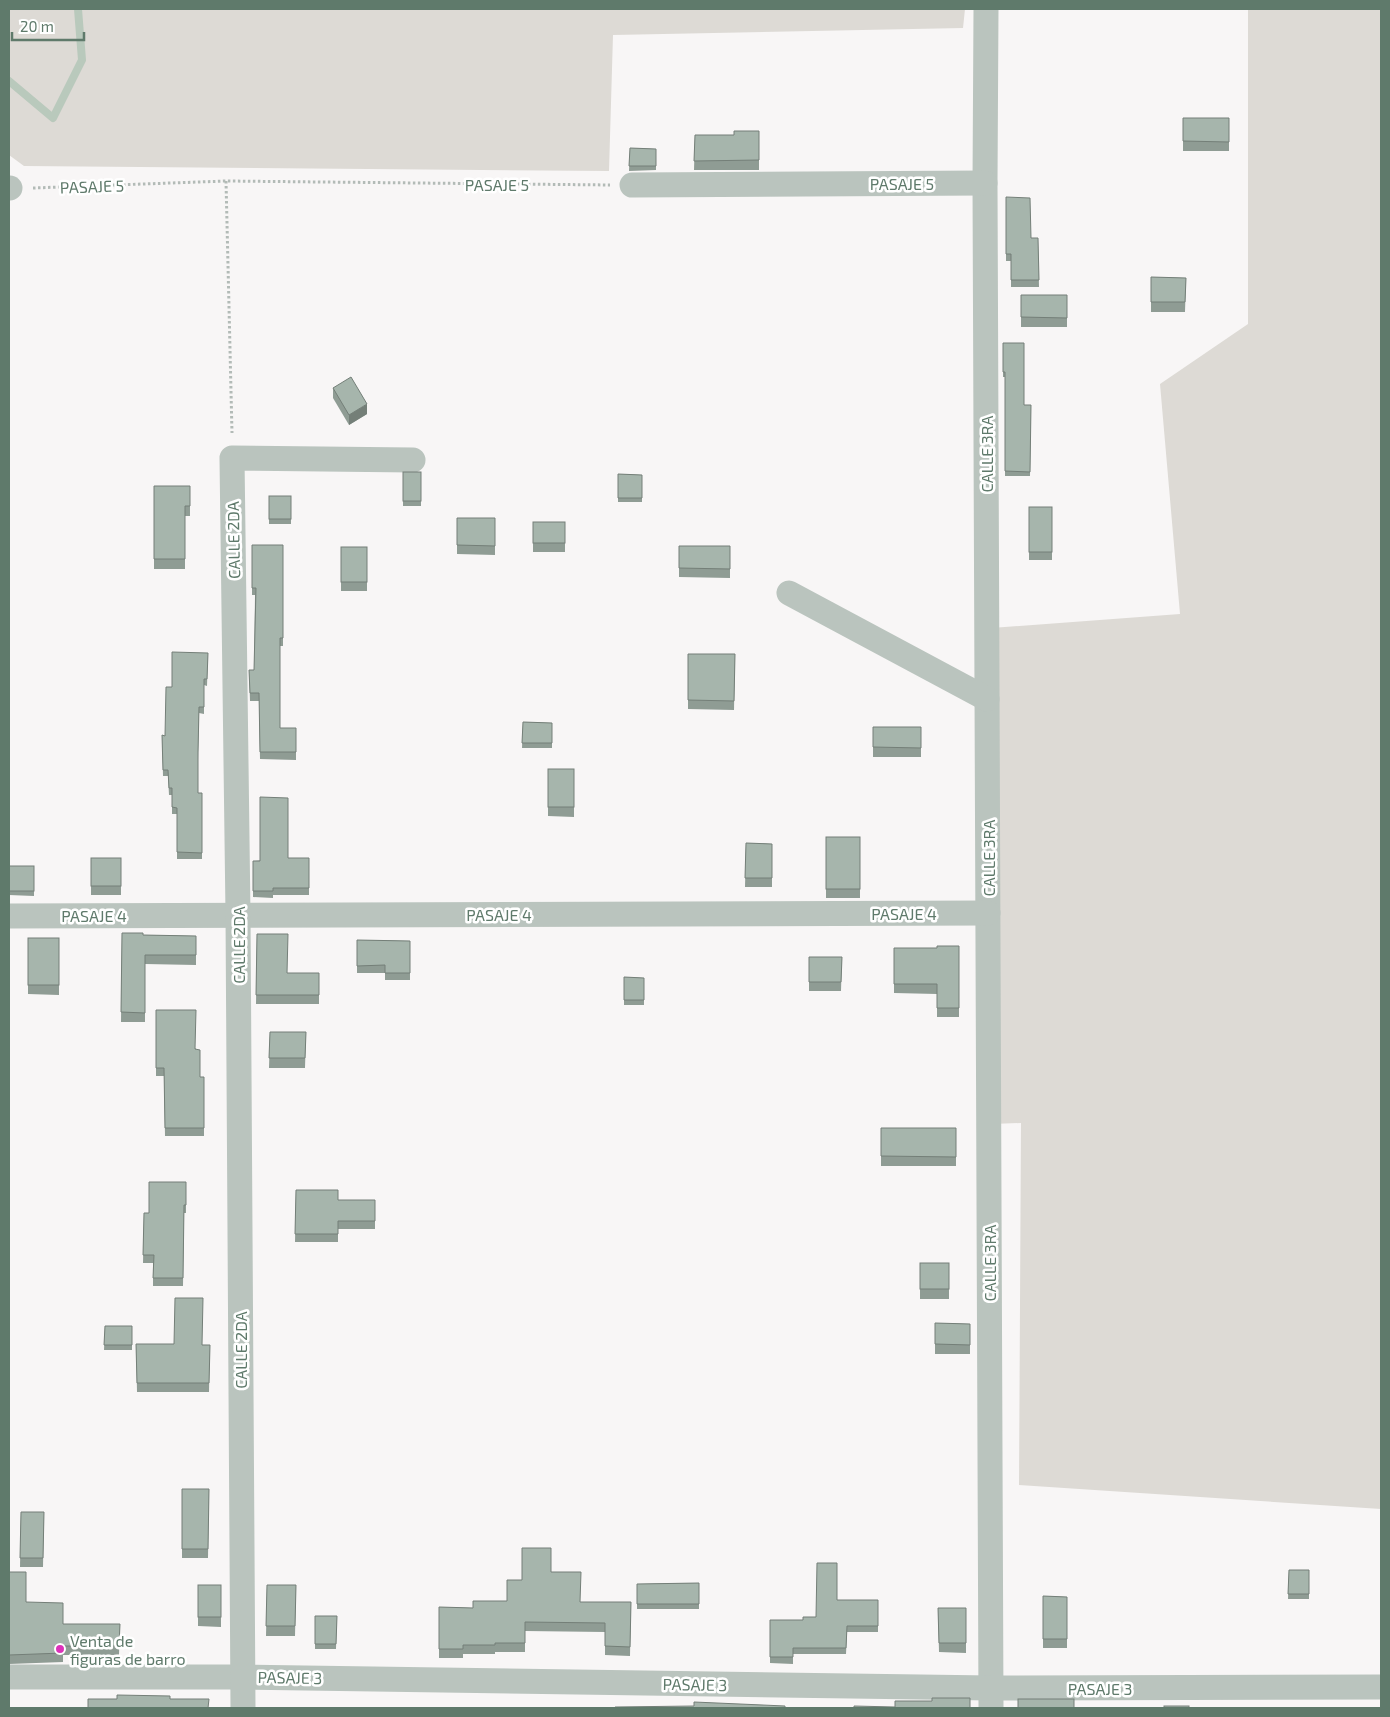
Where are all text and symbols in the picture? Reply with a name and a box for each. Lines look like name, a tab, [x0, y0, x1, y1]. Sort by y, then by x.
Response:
scale bar	[12, 10, 85, 42]
text: 20 m	[20, 17, 54, 35]
street label: PASAJE 5	[870, 174, 934, 193]
street label: PASAJE 5	[60, 175, 124, 197]
street label: PASAJE 5	[465, 175, 529, 194]
street label: CALLE 3RA	[977, 416, 996, 492]
street label: CALLE 2DA	[223, 501, 243, 579]
street label: CALLE 3RA	[979, 820, 998, 896]
street label: PASAJE 4	[871, 904, 937, 923]
street label: PASAJE 4	[466, 905, 532, 924]
street label: PASAJE 4	[61, 906, 127, 925]
street label: CALLE 2DA	[229, 906, 248, 984]
street label: CALLE 3RA	[980, 1225, 999, 1301]
street label: CALLE 2DA	[231, 1311, 250, 1389]
place label: Venta de figuras de barro	[70, 1631, 186, 1668]
marker: Venta de figuras de barro	[54, 1643, 66, 1655]
street label: PASAJE 3	[258, 1667, 322, 1687]
street label: PASAJE 3	[663, 1674, 727, 1694]
street label: PASAJE 3	[1068, 1679, 1132, 1698]

